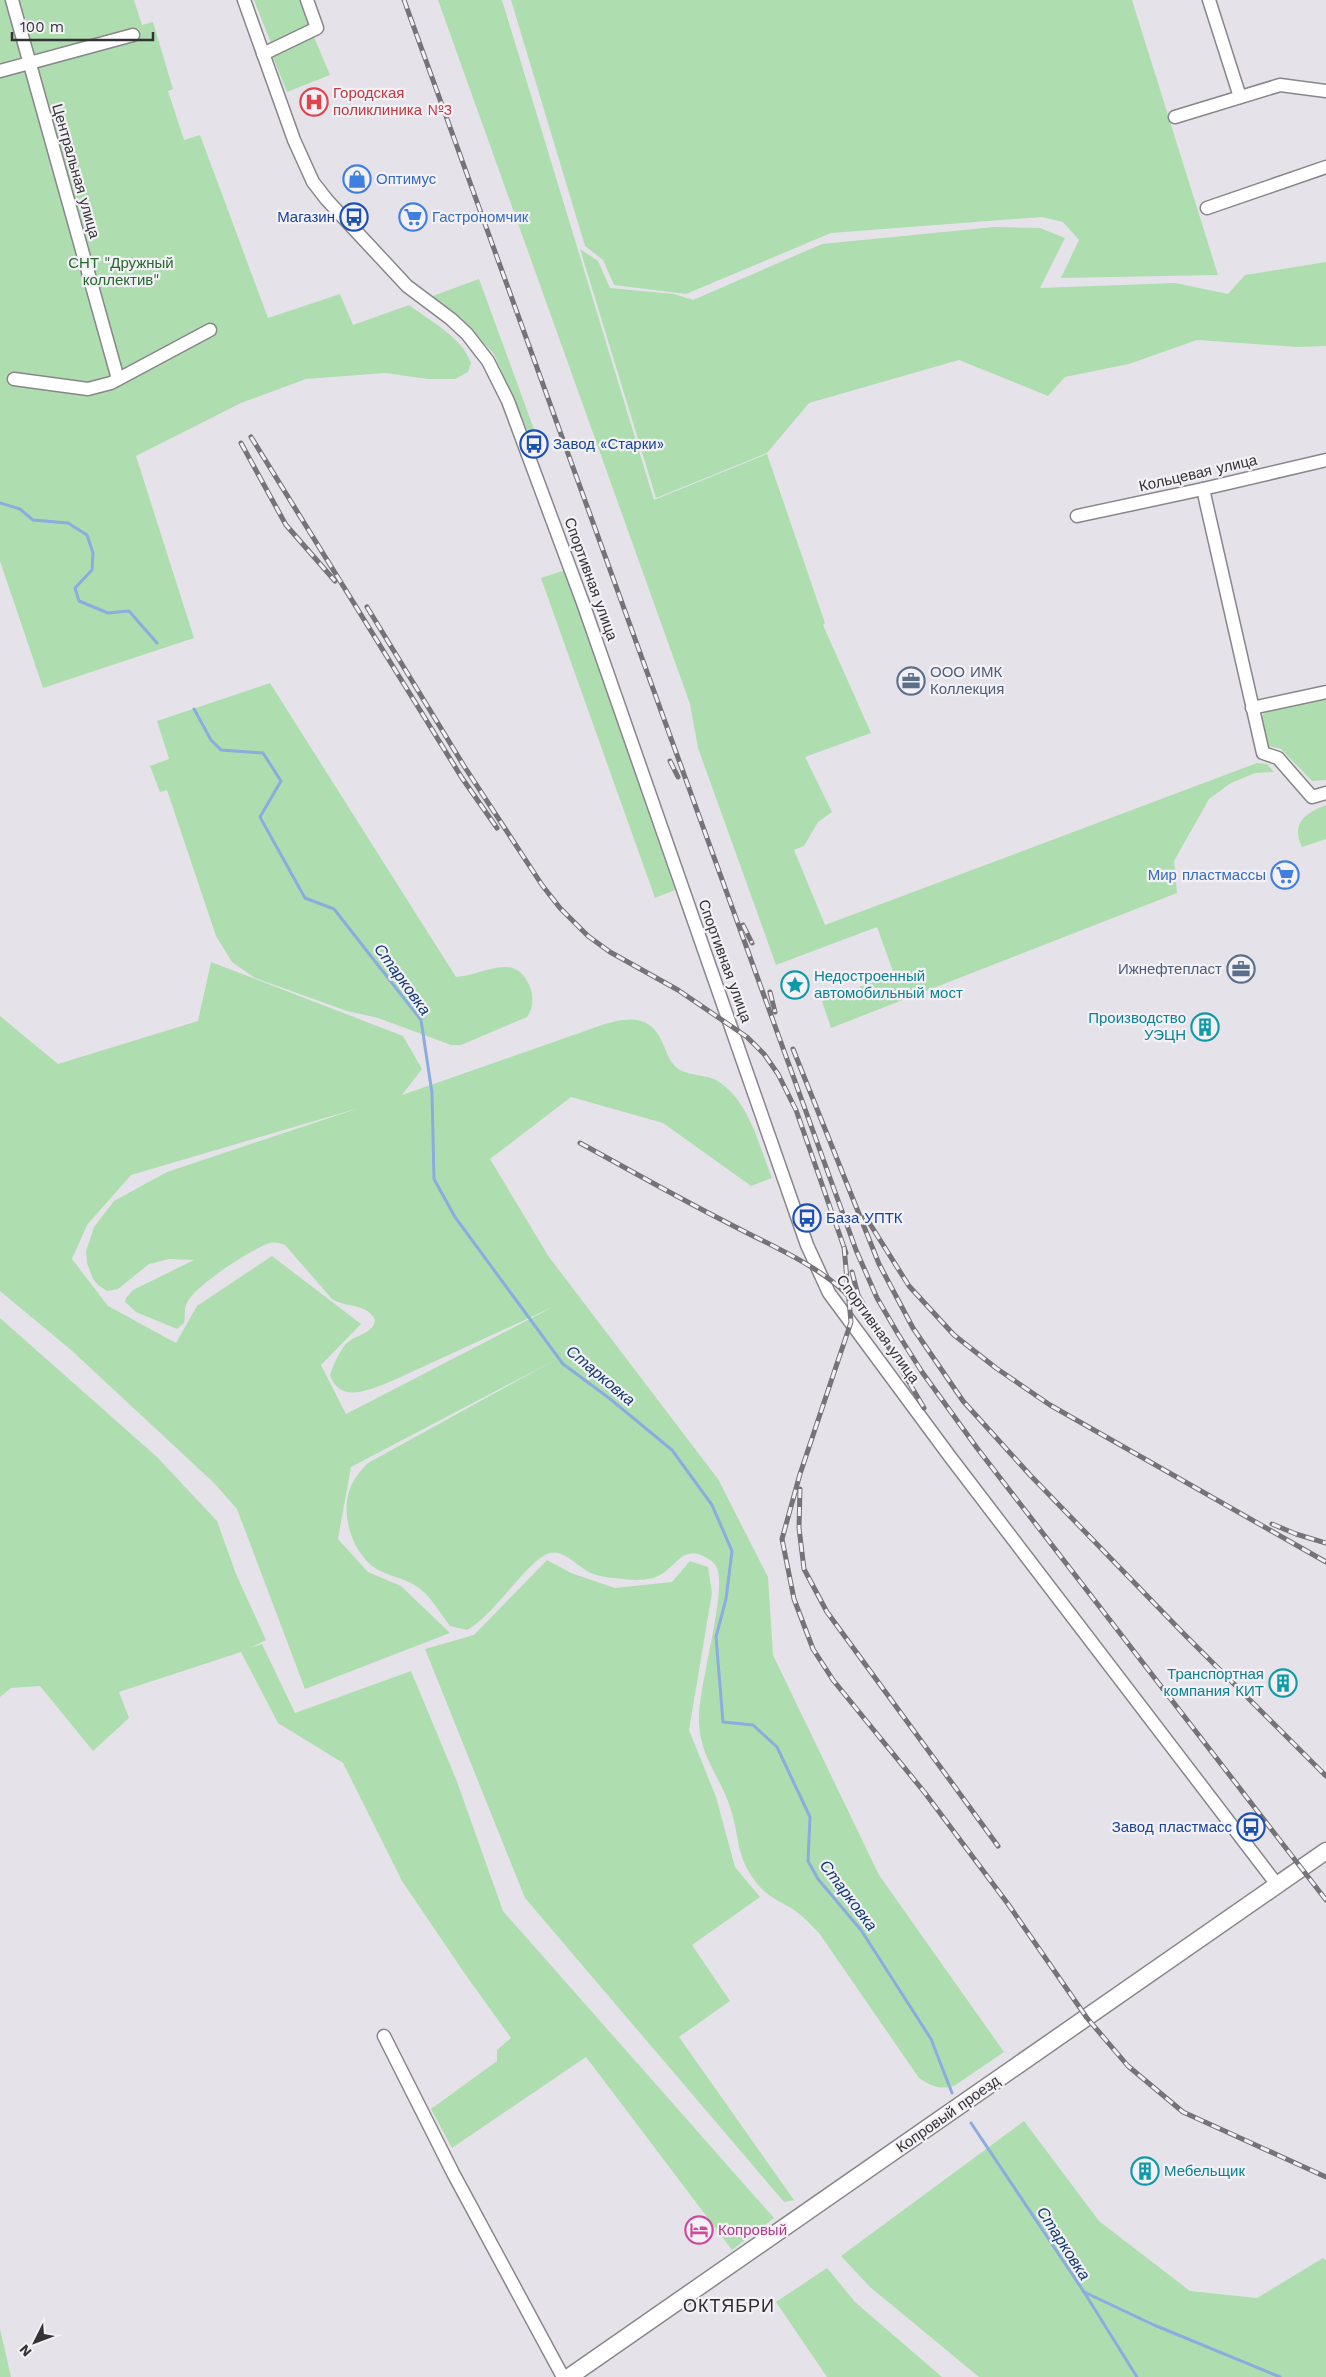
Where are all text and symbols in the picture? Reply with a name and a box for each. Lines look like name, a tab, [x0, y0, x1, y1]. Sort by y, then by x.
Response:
scale bar	[12, 10, 154, 42]
text: 100 m	[20, 18, 64, 36]
place label: Городская поликлиника №3	[333, 84, 452, 119]
hospital icon: Городская поликлиника №3	[299, 87, 329, 117]
street label: Центральная улица	[48, 102, 104, 241]
shop icon: Оптимус	[342, 164, 372, 194]
place label: Оптимус	[376, 170, 437, 188]
bus stop icon: Магазин	[339, 202, 369, 232]
supermarket icon: Гастрономчик	[398, 202, 428, 232]
place label: Магазин	[277, 208, 335, 226]
place label: Гастрономчик	[432, 208, 529, 226]
park label: СНТ "Дружный коллектив"	[68, 254, 174, 289]
bus stop icon: Завод «Старки»	[519, 429, 549, 459]
place label: Завод «Старки»	[553, 435, 664, 453]
street label: Кольцевая улица	[1137, 451, 1259, 495]
street label: Спортивная улица	[560, 515, 622, 644]
place label: ООО ИМК Коллекция	[930, 663, 1004, 698]
office icon: ООО ИМК Коллекция	[896, 666, 926, 696]
supermarket icon: Мир пластмассы	[1270, 860, 1300, 890]
place label: Мир пластмассы	[1148, 866, 1266, 884]
street label: Спортивная улица	[694, 897, 756, 1026]
water label: Старковка	[370, 940, 435, 1019]
office icon: Ижнефтепласт	[1226, 954, 1256, 984]
place label: Ижнефтепласт	[1118, 960, 1222, 978]
place label: Недостроенный автомобильный мост	[814, 967, 963, 1002]
place icon: Недостроенный автомобильный мост	[780, 970, 810, 1000]
place label: Производство УЭЦН	[1088, 1009, 1186, 1044]
building icon: Производство УЭЦН	[1190, 1012, 1220, 1042]
bus stop icon: База УПТК	[792, 1203, 822, 1233]
place label: База УПТК	[826, 1209, 903, 1227]
street label: Спортивная улица	[833, 1271, 924, 1387]
water label: Старковка	[562, 1341, 639, 1410]
place label: Транспортная компания КИТ	[1164, 1665, 1264, 1700]
building icon: Транспортная компания КИТ	[1268, 1668, 1298, 1698]
bus stop icon: Завод пластмасс	[1236, 1812, 1266, 1842]
place label: Завод пластмасс	[1112, 1818, 1232, 1836]
water label: Старковка	[816, 1856, 881, 1935]
street label: Копровый проезд	[893, 2071, 1003, 2156]
building icon: Мебельщик	[1130, 2156, 1160, 2186]
place label: Мебельщик	[1164, 2162, 1245, 2180]
water label: Старковка	[1033, 2203, 1094, 2284]
hotel icon: Копровый	[684, 2215, 714, 2245]
place label: Копровый	[718, 2221, 787, 2239]
district label: ОКТЯБРИ	[683, 2295, 775, 2316]
north arrow	[10, 2317, 60, 2367]
text: N	[16, 2341, 35, 2360]

